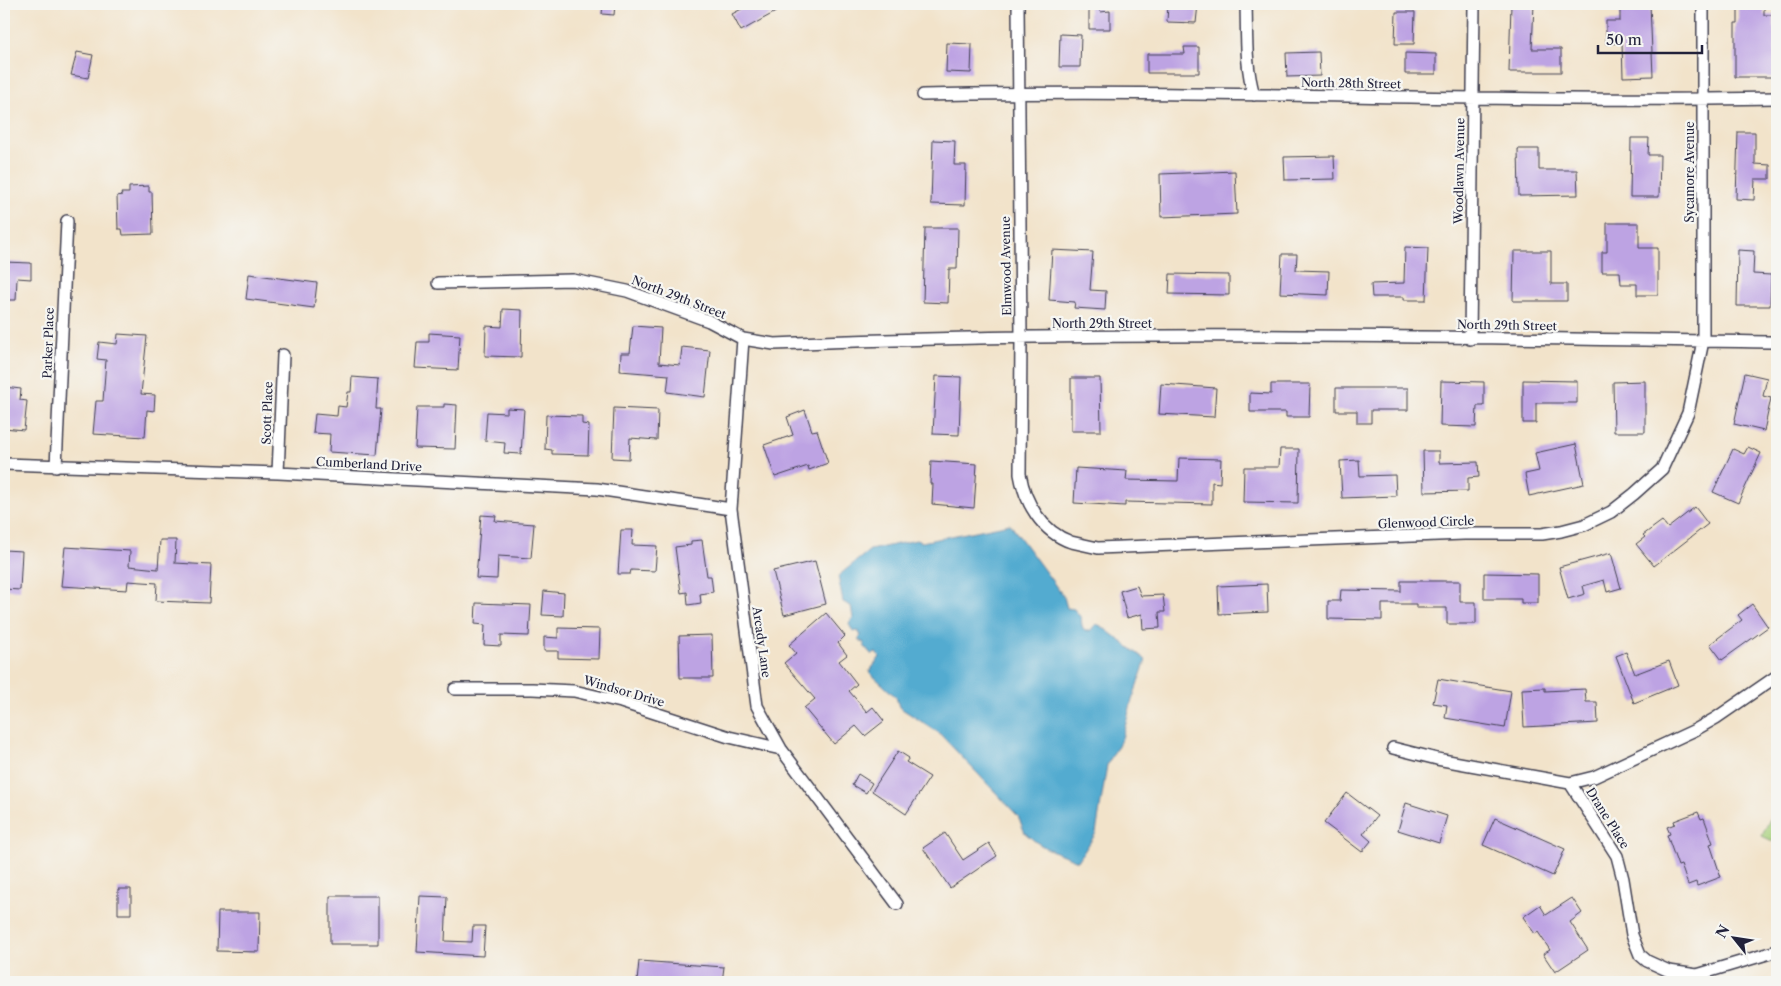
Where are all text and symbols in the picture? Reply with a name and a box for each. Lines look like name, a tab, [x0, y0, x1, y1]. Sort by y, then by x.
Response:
scale bar	[1598, 22, 1702, 54]
text: 50 m	[1606, 30, 1642, 49]
street label: North 28th Street	[1301, 75, 1402, 91]
street label: Woodlawn Avenue	[1451, 117, 1467, 225]
street label: Sycamore Avenue	[1682, 121, 1697, 223]
street label: Elmwood Avenue	[998, 216, 1014, 316]
street label: North 29th Street	[630, 272, 729, 322]
street label: Parker Place	[39, 307, 57, 379]
street label: North 29th Street	[1052, 316, 1153, 331]
street label: North 29th Street	[1457, 317, 1558, 333]
street label: Scott Place	[258, 381, 276, 445]
street label: Cumberland Drive	[316, 454, 423, 474]
street label: Glenwood Circle	[1378, 513, 1475, 531]
street label: Arcady Lane	[749, 605, 774, 679]
street label: Windsor Drive	[581, 672, 666, 710]
street label: Drane Place	[1583, 785, 1633, 852]
north arrow	[1708, 914, 1758, 964]
text: N	[1712, 922, 1734, 941]

